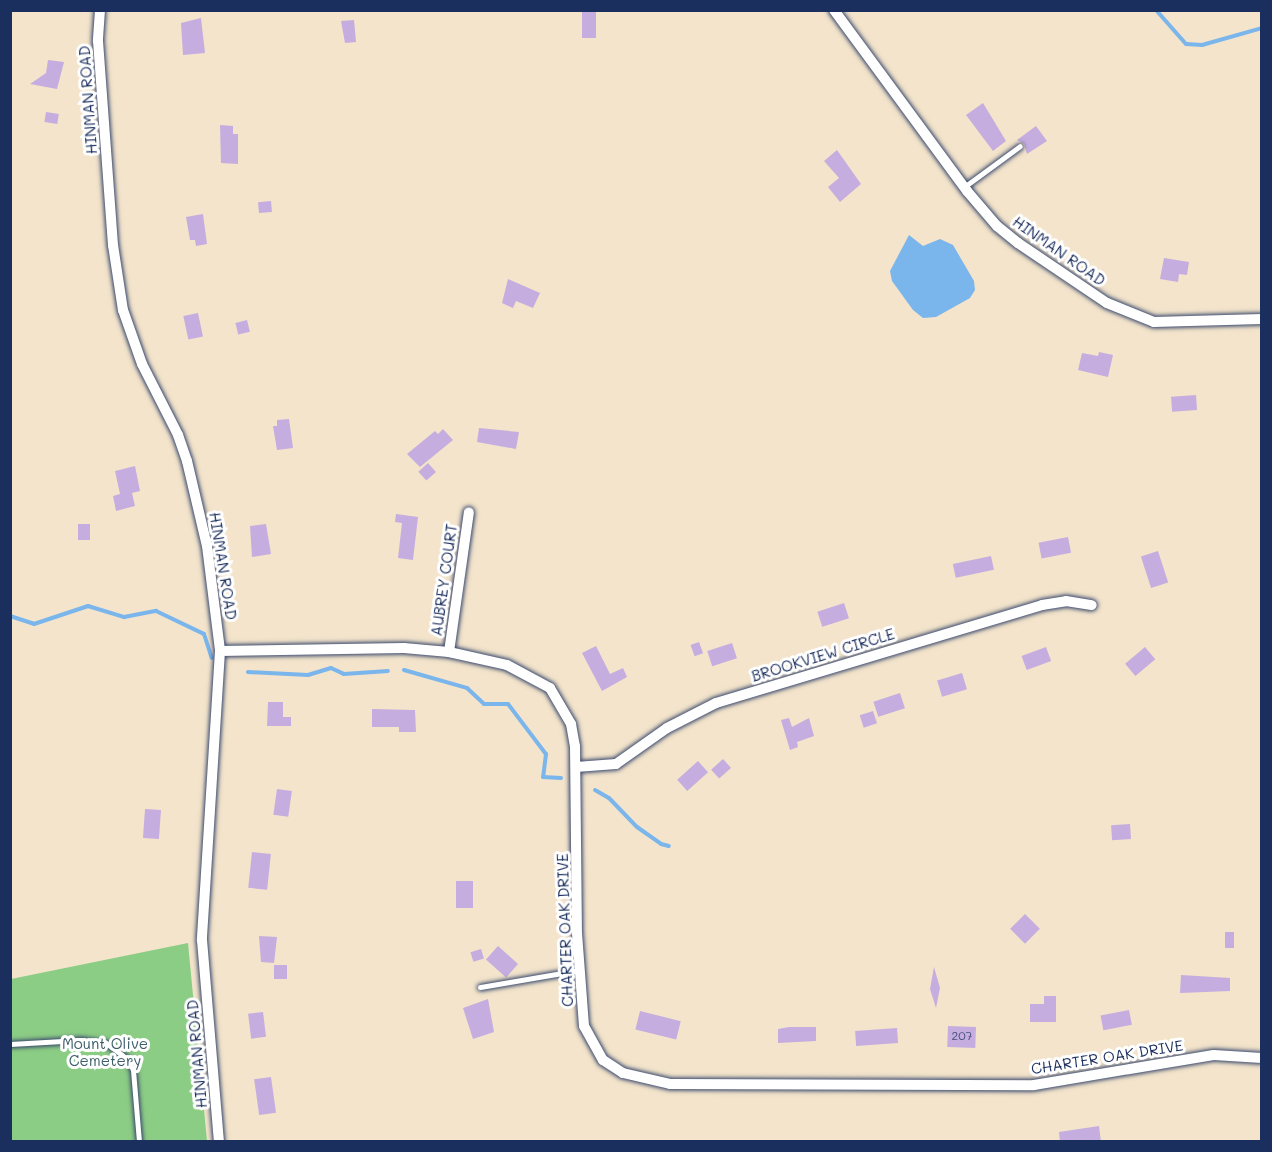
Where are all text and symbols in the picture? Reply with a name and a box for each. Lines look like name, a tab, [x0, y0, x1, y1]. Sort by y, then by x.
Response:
street label: HINMAN ROAD	[75, 45, 101, 155]
street label: HINMAN ROAD	[1009, 212, 1109, 290]
street label: HINMAN ROAD	[206, 511, 240, 621]
street label: AUBREY COURT	[427, 523, 461, 637]
street label: BROOKVIEW CIRCLE	[749, 625, 897, 685]
street label: CHARTER OAK DRIVE	[553, 853, 577, 1007]
street label: HINMAN ROAD	[183, 999, 211, 1109]
house number: 207	[952, 1029, 972, 1043]
park label: Mount Olive Cemetery	[62, 1034, 148, 1069]
street label: CHARTER OAK DRIVE	[1030, 1036, 1184, 1078]

